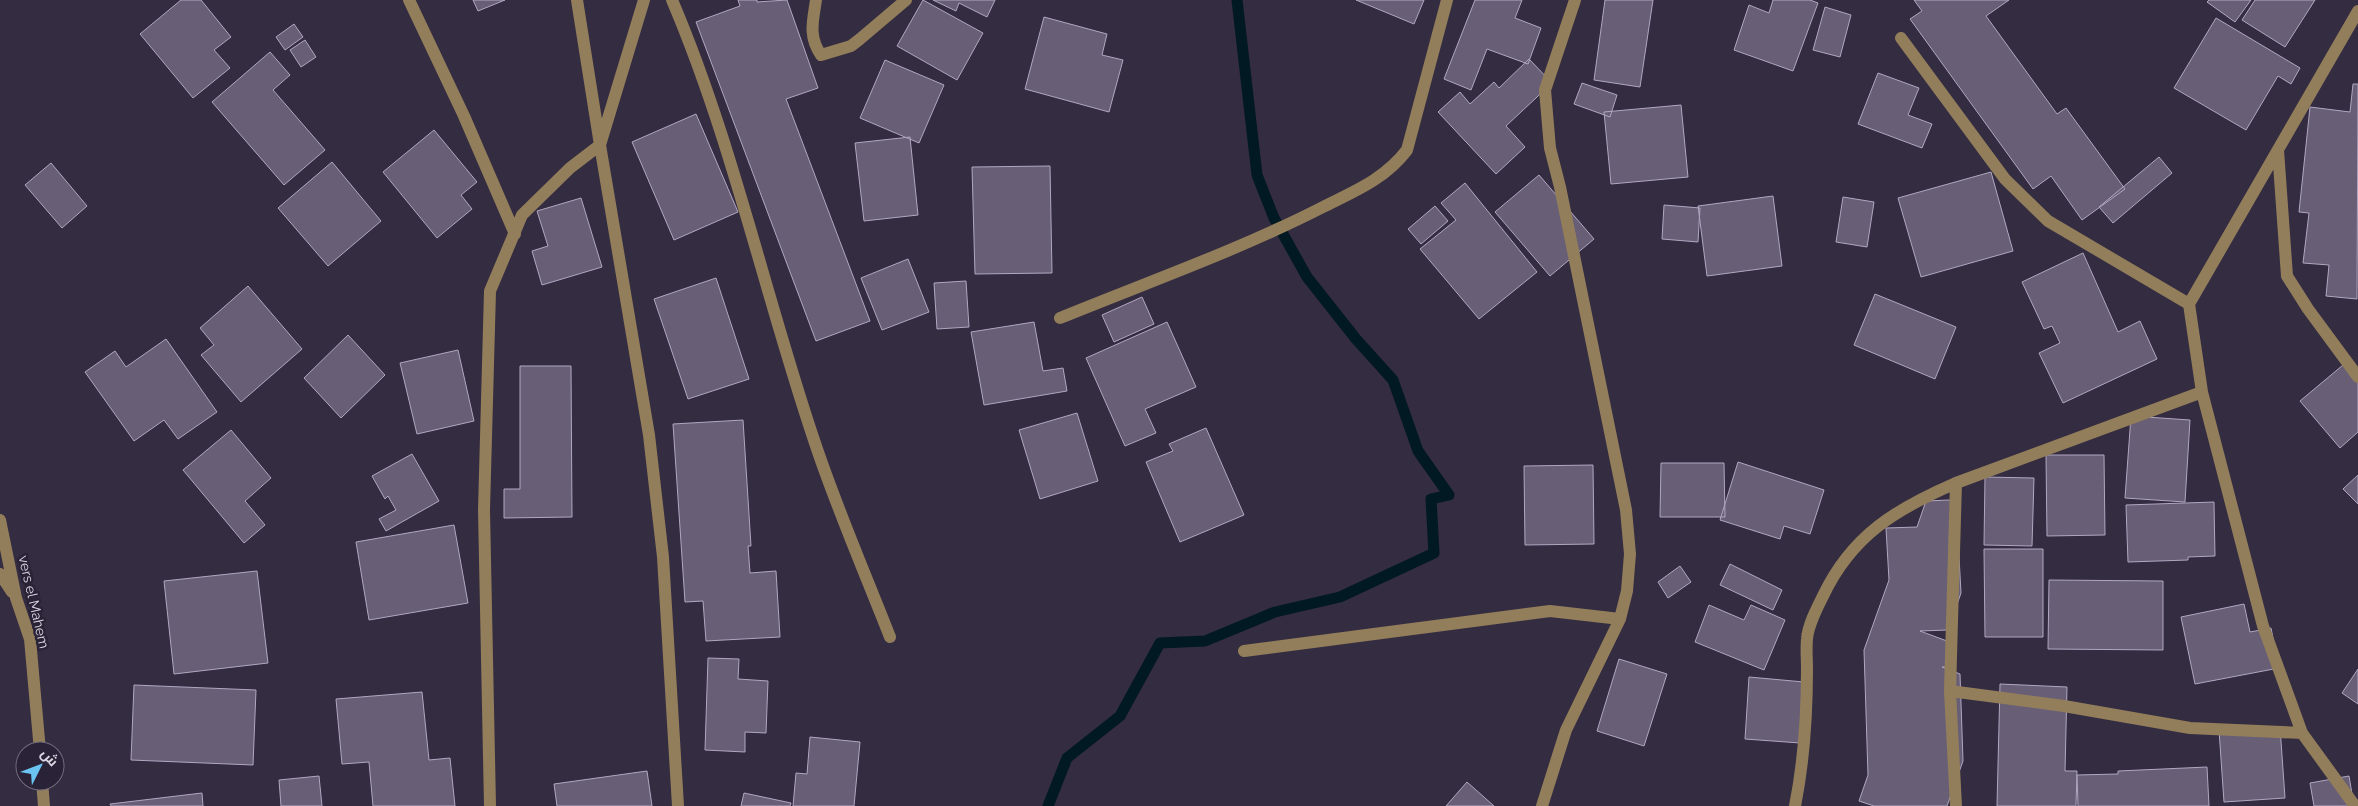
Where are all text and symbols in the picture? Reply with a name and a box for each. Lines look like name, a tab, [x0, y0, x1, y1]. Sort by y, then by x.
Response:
street label: vers el Mahem	[16, 554, 52, 650]
north arrow	[15, 741, 65, 791]
text: ش	[37, 745, 62, 770]

